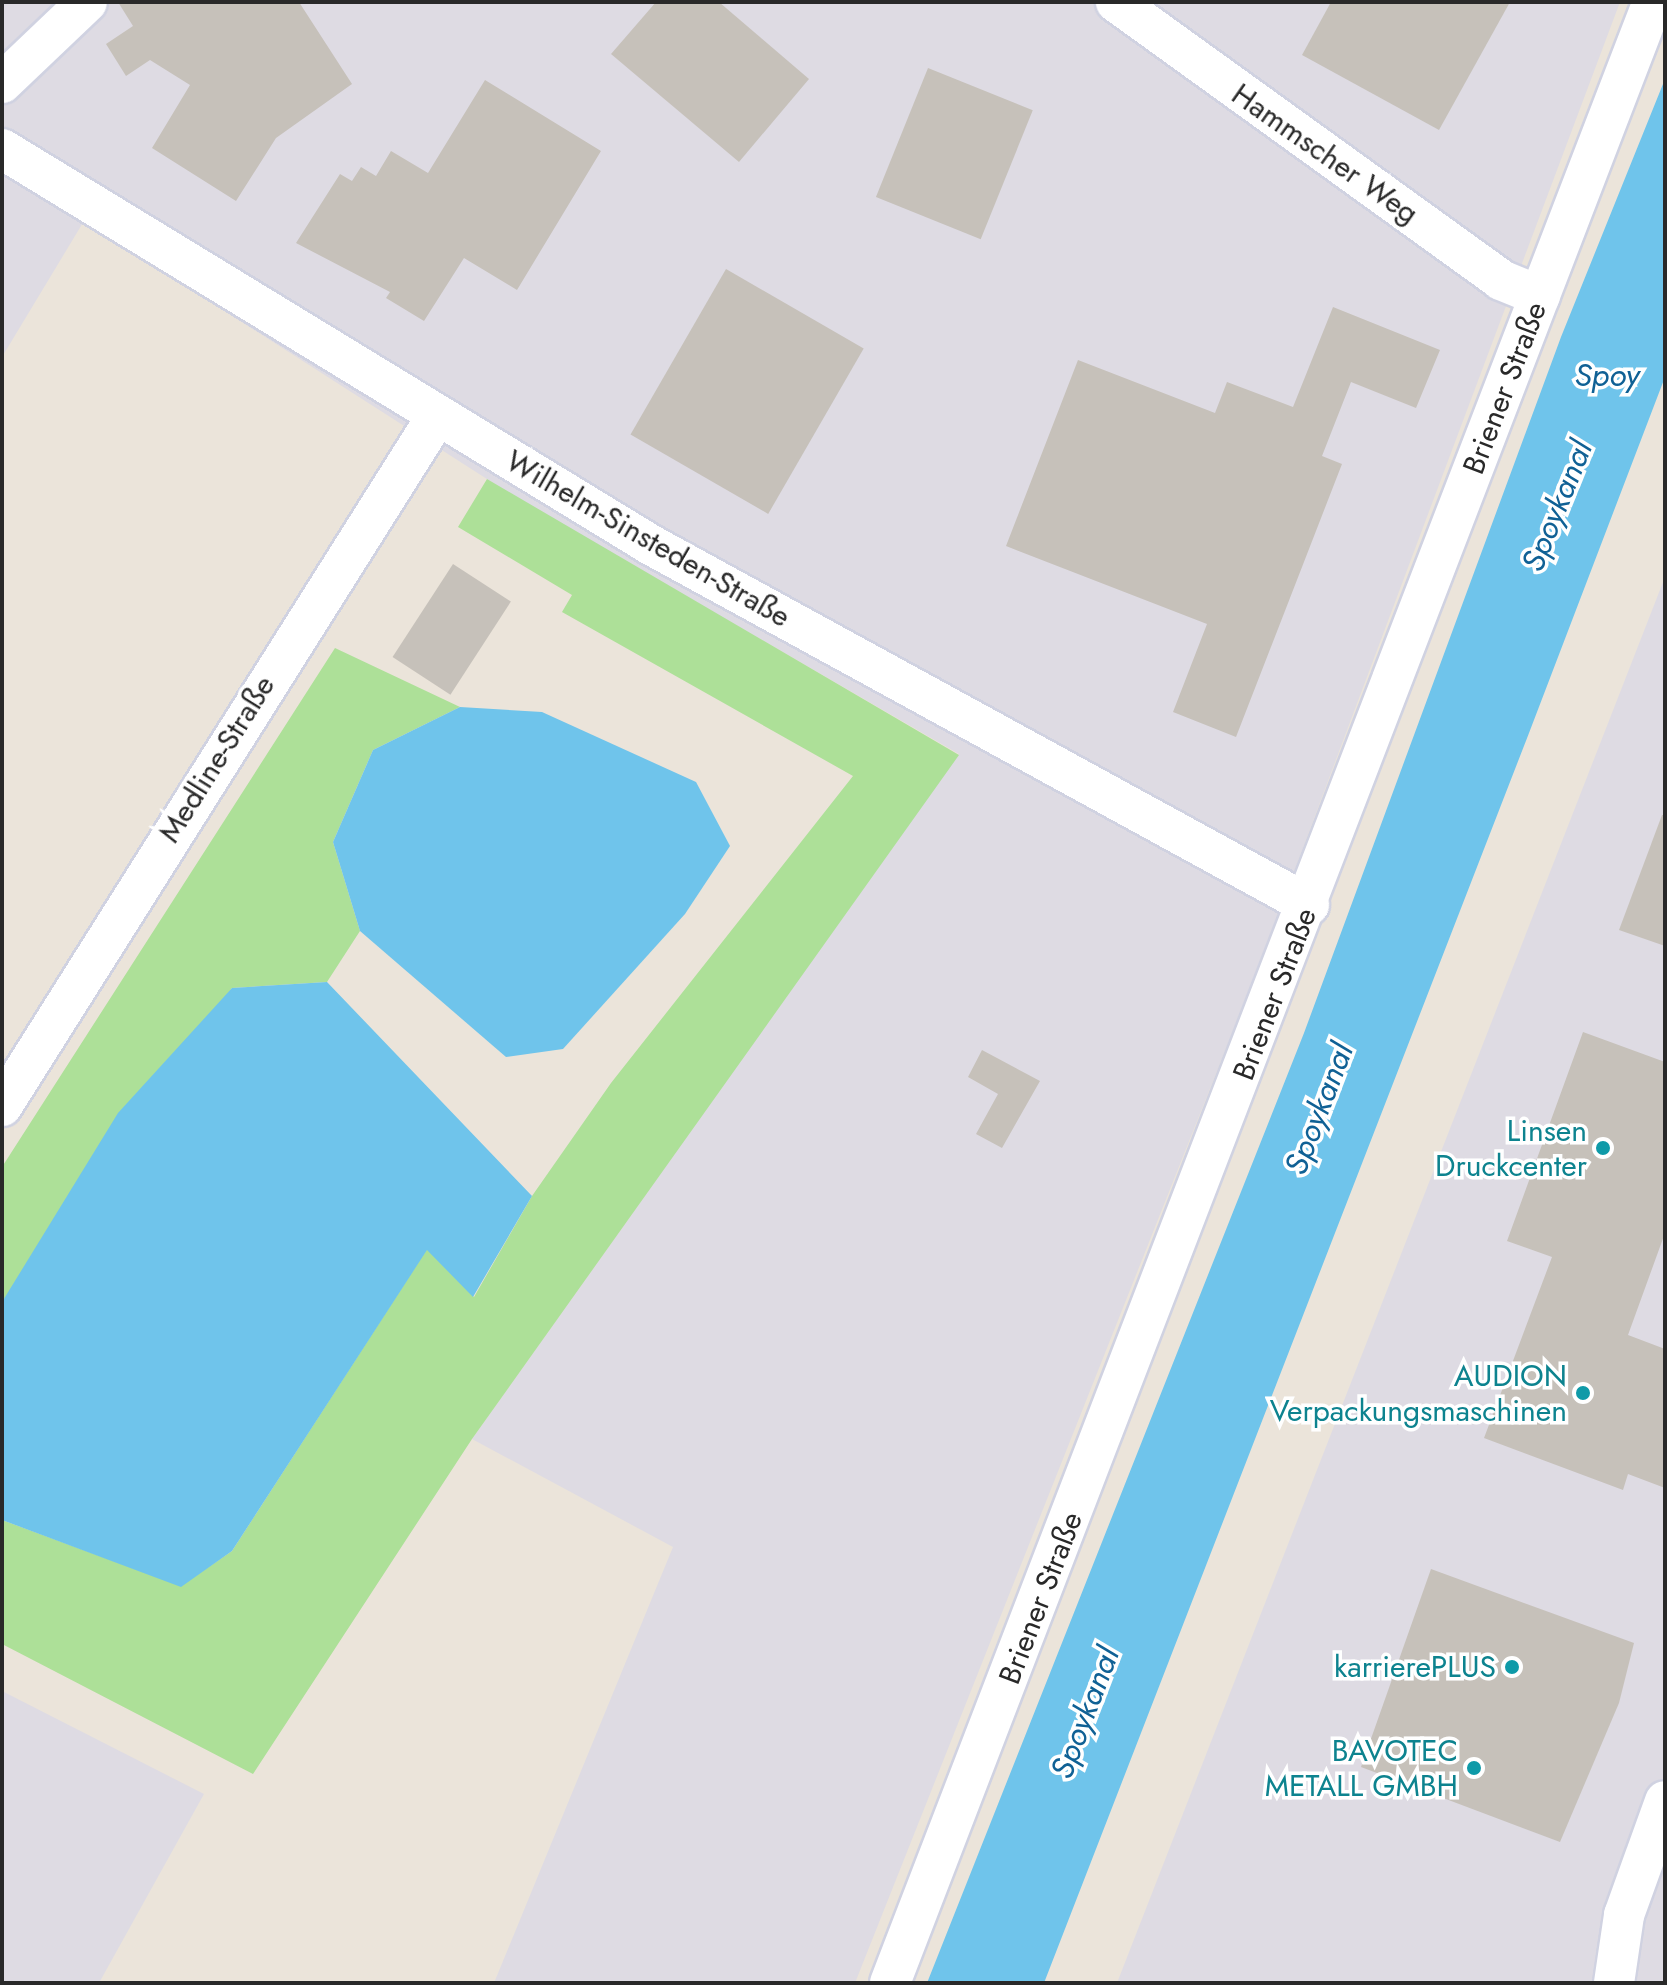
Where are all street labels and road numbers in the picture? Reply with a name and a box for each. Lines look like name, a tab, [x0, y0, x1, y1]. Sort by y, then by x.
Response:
street label: Hammscher Weg	[1225, 76, 1425, 232]
street label: Briener Straße	[1456, 297, 1554, 479]
street label: Wilhelm-Sinsteden-Straße	[499, 443, 797, 635]
street label: Medline-Straße	[151, 669, 283, 849]
street label: Briener Straße	[1226, 903, 1324, 1085]
street label: Briener Straße	[992, 1507, 1090, 1689]

